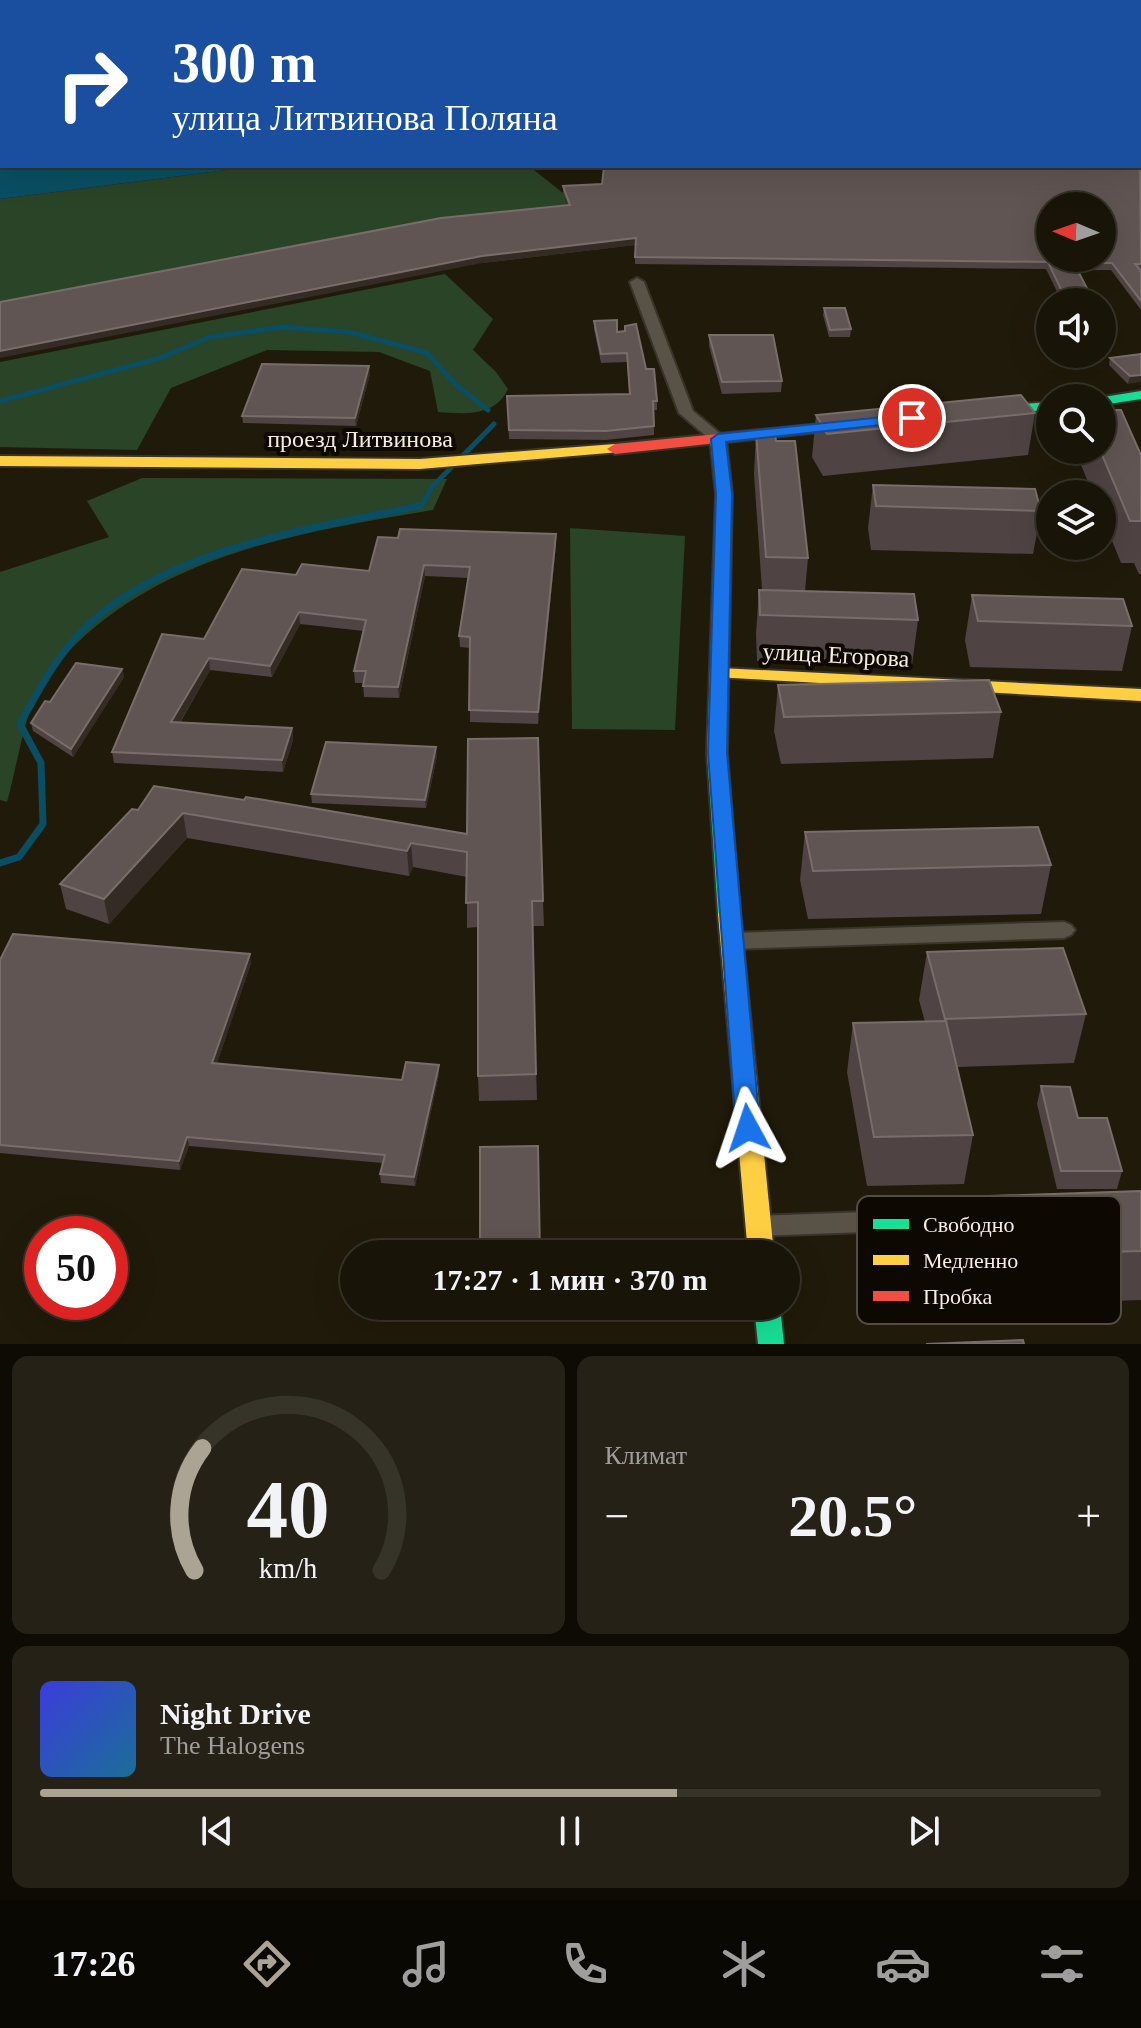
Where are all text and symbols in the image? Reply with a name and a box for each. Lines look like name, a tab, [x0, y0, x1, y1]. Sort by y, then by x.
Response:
icon: right	[40, 32, 144, 136]
text: 300 m	[172, 32, 317, 94]
text: улица Литвинова Поляна	[172, 98, 558, 138]
north arrow	[1036, 192, 1116, 272]
map controls	[1036, 192, 1116, 560]
button: sound	[1036, 288, 1116, 368]
pin	[878, 384, 946, 452]
button: search	[1036, 384, 1116, 464]
icon: arrive	[890, 396, 934, 440]
street label: проезд Литвинова	[267, 426, 453, 452]
button: layers	[1036, 480, 1116, 560]
street label: улица Егорова	[762, 638, 910, 672]
position arrow	[706, 1086, 790, 1170]
legend	[857, 1196, 1121, 1324]
text: Свободно	[923, 1212, 1014, 1237]
speed limit sign: 50	[24, 1216, 128, 1320]
text: Медленно	[923, 1248, 1018, 1273]
text: 17:27 · 1 мин · 370 m	[433, 1263, 708, 1296]
text: Пробка	[923, 1284, 992, 1309]
text: Климат	[605, 1441, 687, 1470]
text: 40	[247, 1463, 330, 1555]
text: 20.5°	[788, 1483, 917, 1549]
text: −	[605, 1492, 629, 1541]
text: +	[1076, 1492, 1101, 1541]
text: km/h	[259, 1553, 318, 1584]
text: Night Drive	[160, 1697, 311, 1730]
text: The Halogens	[160, 1731, 305, 1760]
icon: previous	[195, 1809, 239, 1853]
icon: pause	[548, 1809, 592, 1853]
icon: next	[902, 1809, 946, 1853]
icon: directions	[239, 1936, 295, 1992]
icon: music	[398, 1936, 454, 1992]
icon: phone	[557, 1936, 613, 1992]
icon: climate	[716, 1936, 772, 1992]
icon: car	[875, 1936, 931, 1992]
icon: filters	[1034, 1936, 1090, 1992]
text: 17:26	[52, 1944, 136, 1984]

